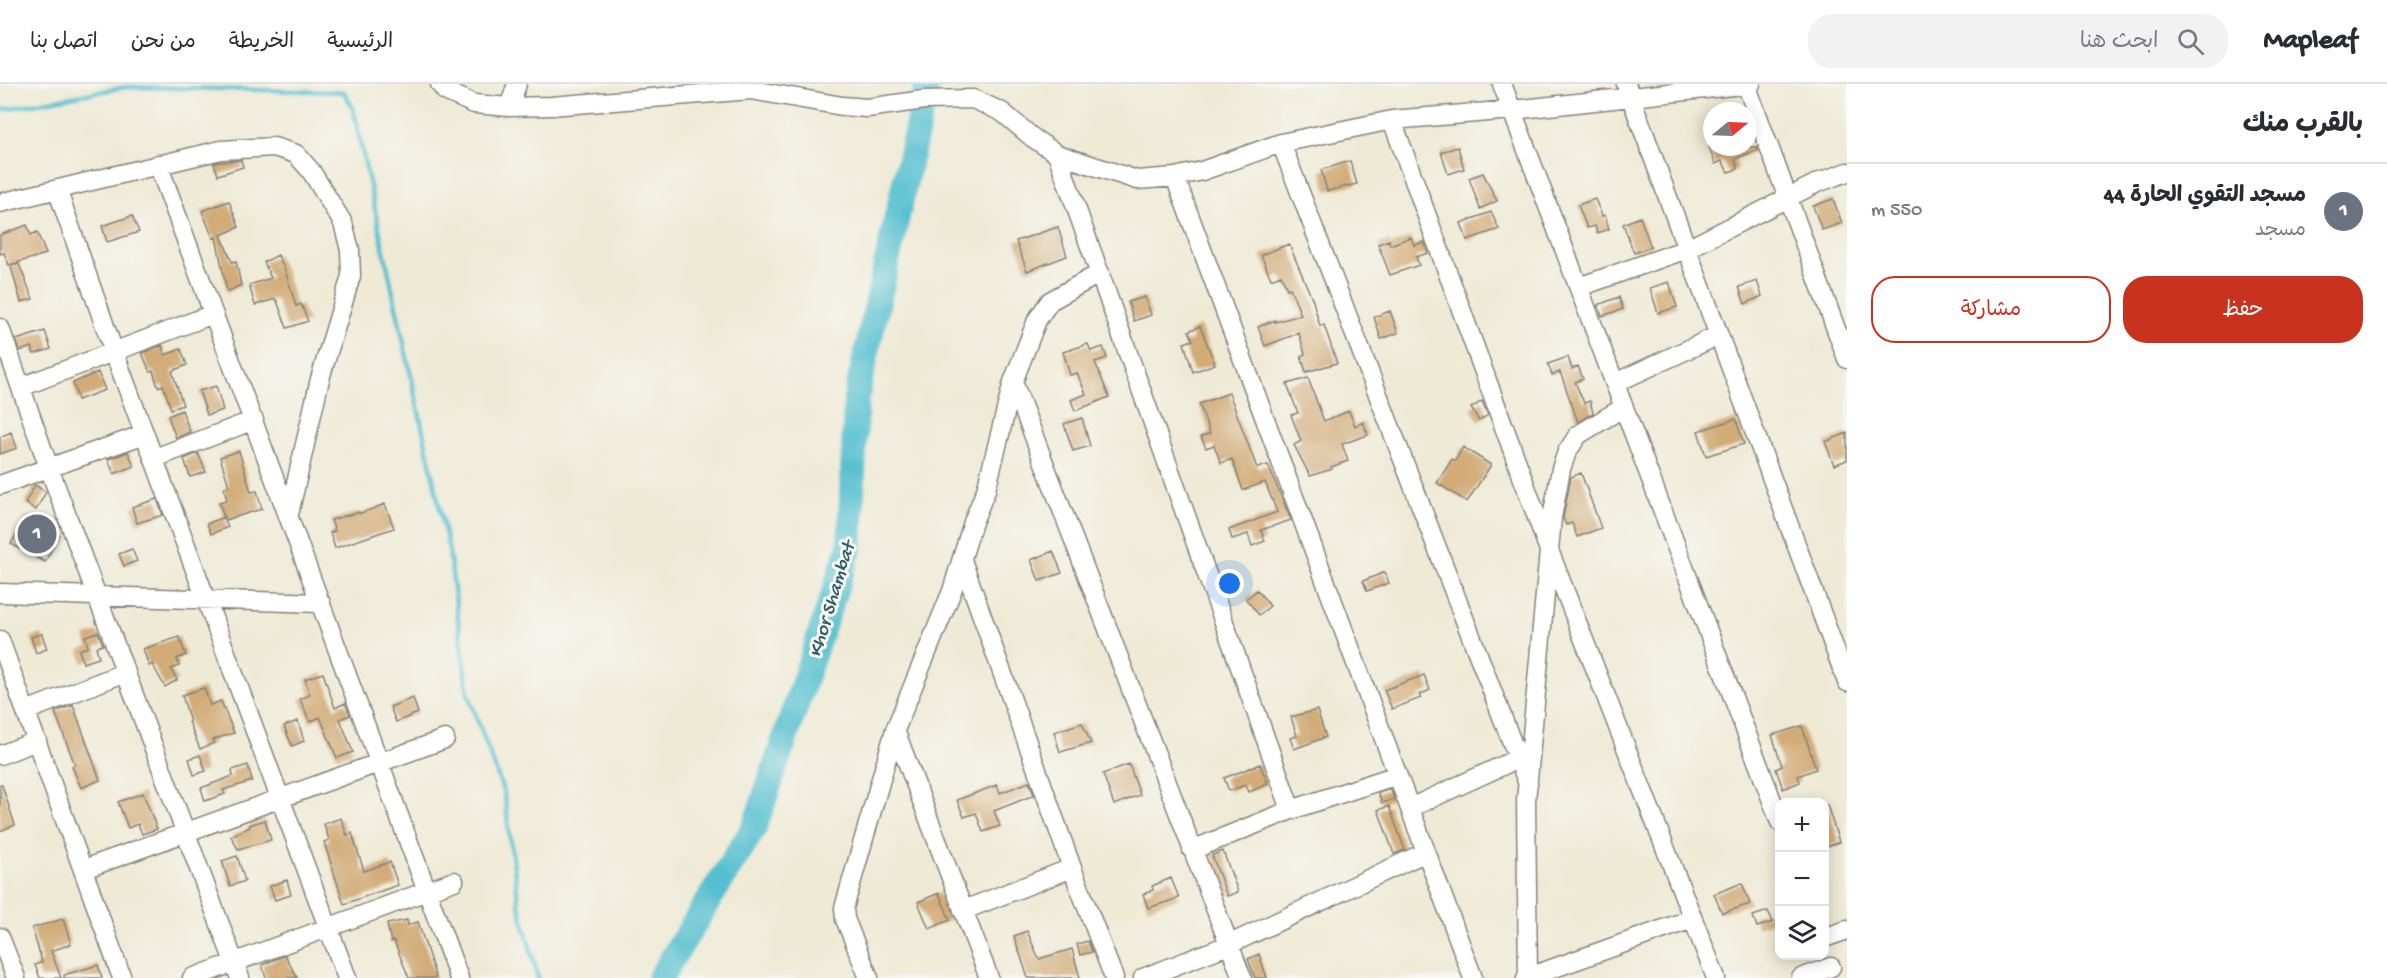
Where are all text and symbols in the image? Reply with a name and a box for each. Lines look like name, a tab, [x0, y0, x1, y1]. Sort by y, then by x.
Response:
search box	[1808, 14, 2228, 68]
icon: search	[2174, 25, 2207, 58]
text: Mapleaf	[2264, 25, 2357, 58]
text: ابحث هنا	[2080, 30, 2159, 56]
text: اتصل بنا	[30, 31, 98, 56]
text: من نحن	[131, 31, 196, 56]
text: الخريطة	[229, 31, 294, 56]
text: الرئيسية	[327, 31, 393, 56]
north arrow	[1703, 102, 1757, 156]
text: بالقرب منك	[2243, 111, 2363, 142]
text: مسجد التقوي الحارة 44	[2104, 184, 2306, 210]
text: 550 m	[1871, 200, 1922, 223]
text: 1	[2339, 200, 2348, 223]
text: مسجد	[2255, 220, 2306, 243]
button: مشاركة	[1871, 276, 2111, 343]
button: حفظ	[2123, 276, 2363, 343]
pin: 1	[18, 512, 57, 556]
water label: Khor Shambat	[805, 536, 863, 660]
your location	[1215, 569, 1244, 598]
map controls	[1775, 798, 1829, 960]
button: +	[1775, 798, 1829, 852]
button: −	[1775, 852, 1829, 906]
button: layers	[1775, 906, 1829, 960]

